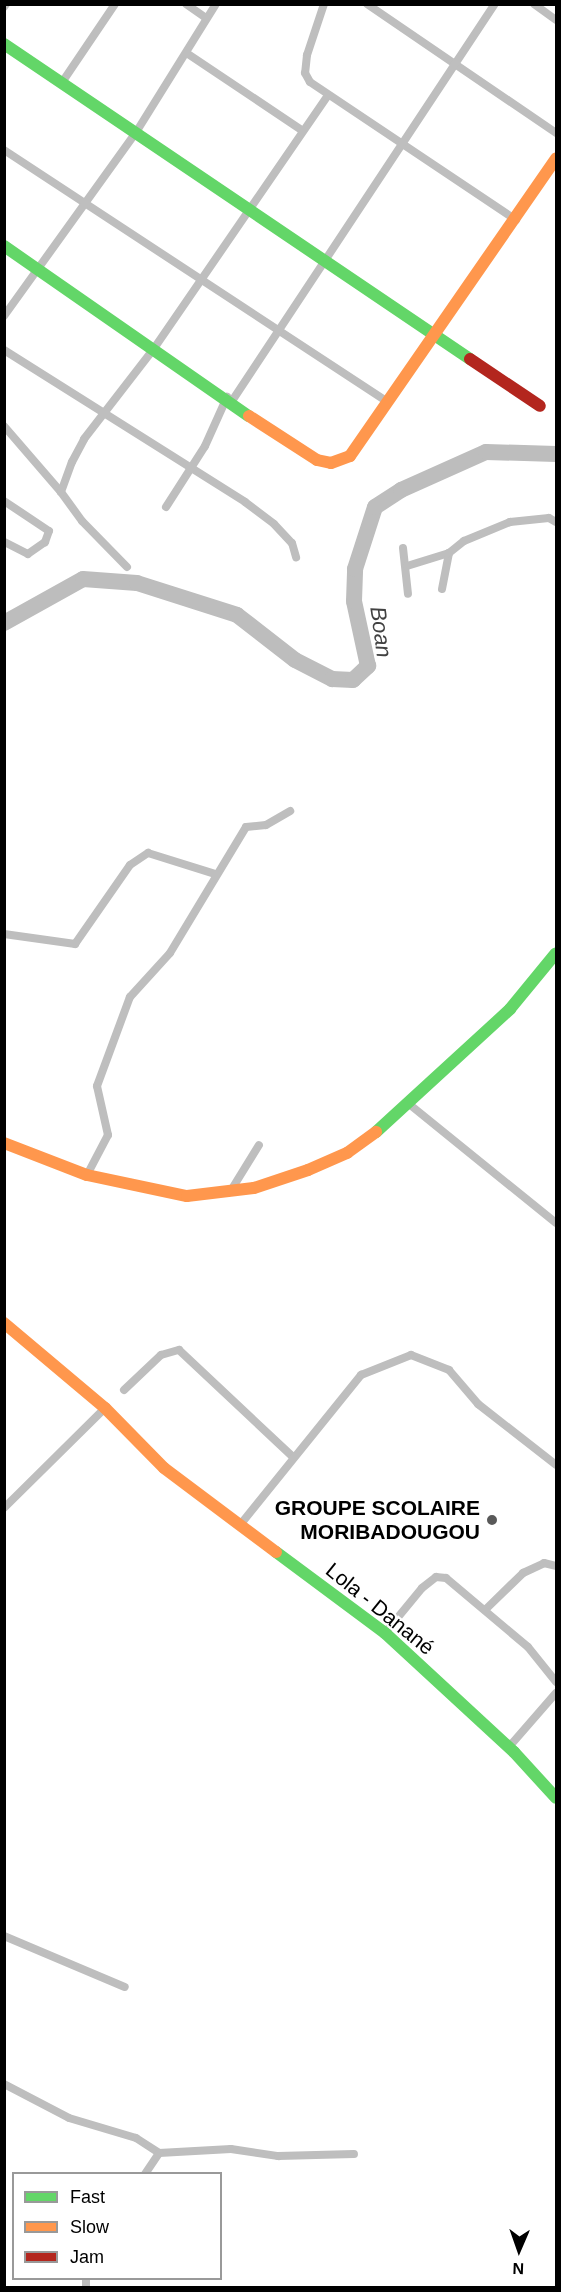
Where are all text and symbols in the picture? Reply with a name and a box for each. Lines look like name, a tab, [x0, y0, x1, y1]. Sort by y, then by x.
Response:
water label: Boan	[364, 605, 398, 659]
place label: GROUPE SCOLAIRE MORIBADOUGOU	[275, 1495, 480, 1545]
marker: GROUPE SCOLAIRE MORIBADOUGOU	[485, 1513, 499, 1527]
street label: Lola - Danané	[321, 1558, 439, 1660]
legend	[12, 2172, 222, 2280]
text: Fast	[70, 2187, 105, 2207]
text: Slow	[70, 2217, 109, 2237]
north arrow	[489, 2220, 549, 2280]
text: Jam	[70, 2247, 104, 2267]
text: N	[512, 2260, 524, 2277]

